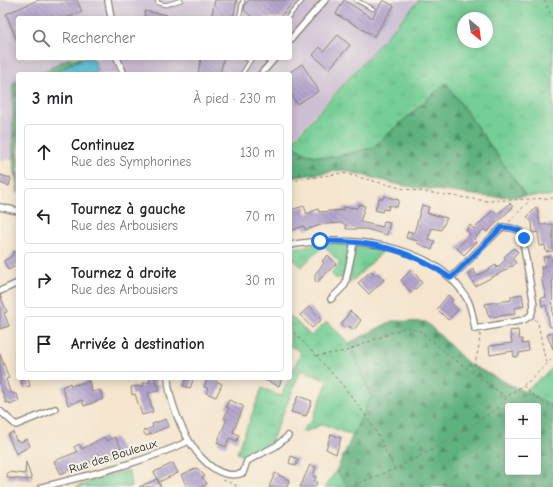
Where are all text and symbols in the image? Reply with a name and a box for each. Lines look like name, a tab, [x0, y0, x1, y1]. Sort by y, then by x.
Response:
north arrow	[457, 12, 493, 48]
search box	[16, 16, 292, 60]
icon: search	[30, 27, 52, 49]
text: Rechercher	[62, 29, 135, 47]
text: 3 min	[32, 89, 73, 108]
text: À pied · 230 m	[193, 91, 276, 106]
text: Continuez	[71, 136, 134, 154]
icon: ahead	[33, 141, 55, 163]
text: 130 m	[240, 145, 275, 160]
text: Rue des Symphorines	[71, 154, 191, 169]
text: Tournez à gauche	[71, 200, 185, 218]
icon: left	[33, 205, 55, 227]
text: 70 m	[246, 209, 275, 224]
text: Rue des Arbousiers	[71, 218, 178, 233]
route end	[515, 229, 533, 247]
route start	[311, 232, 329, 250]
text: Tournez à droite	[71, 264, 176, 282]
icon: right	[33, 269, 55, 291]
text: 30 m	[245, 273, 275, 288]
text: Rue des Arbousiers	[71, 282, 178, 297]
icon: arrive	[33, 333, 55, 355]
text: Arrivée à destination	[71, 335, 205, 353]
map controls	[505, 403, 541, 475]
button: +	[505, 403, 541, 439]
street label: Rue des Bouleaux	[67, 436, 159, 476]
button: −	[505, 439, 541, 475]

